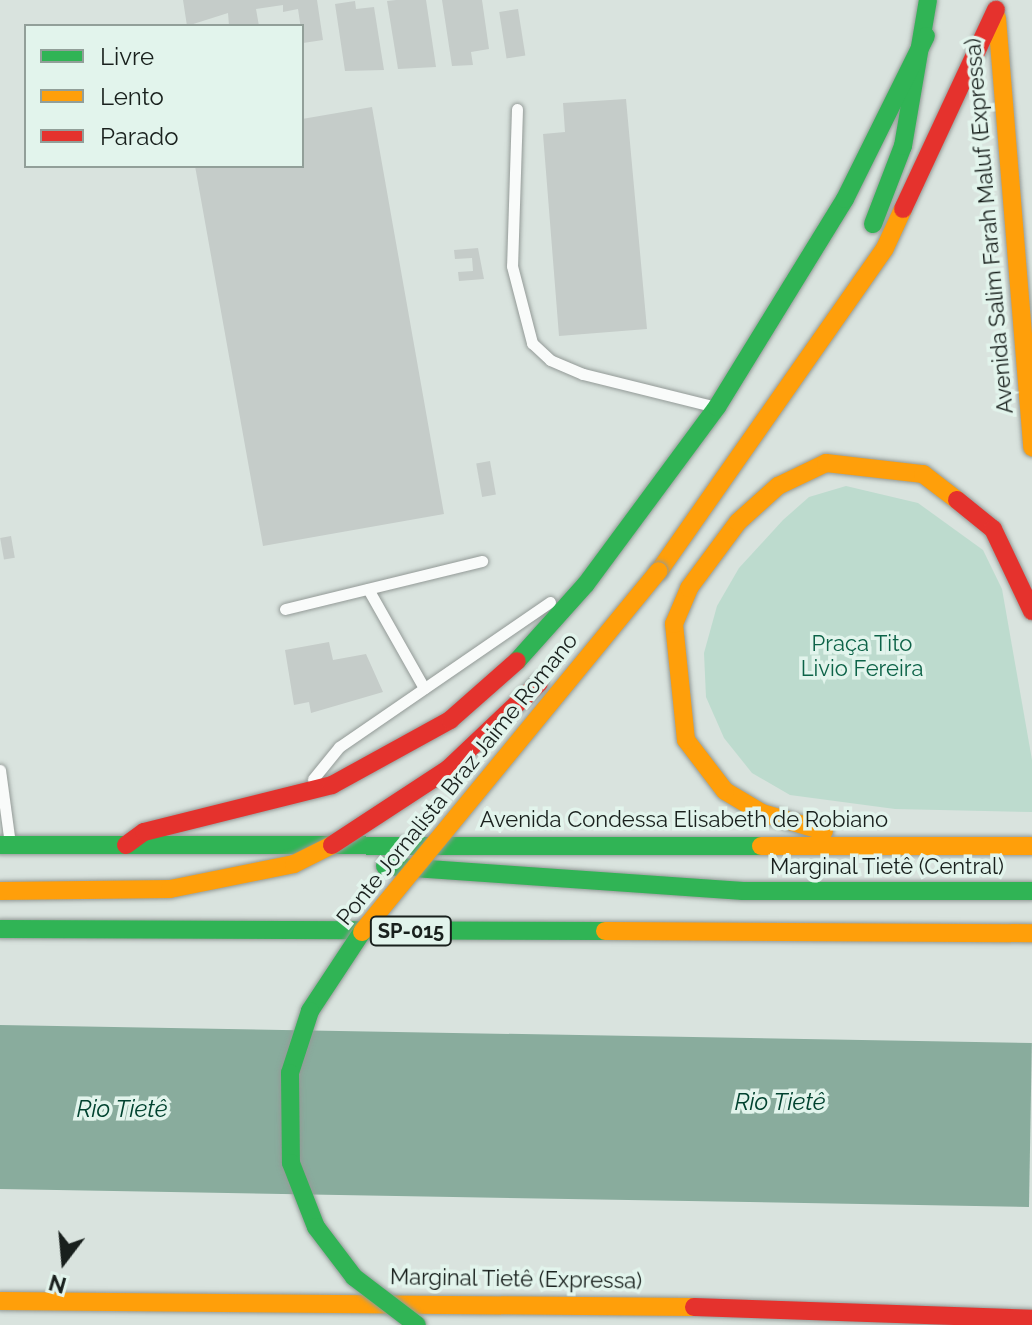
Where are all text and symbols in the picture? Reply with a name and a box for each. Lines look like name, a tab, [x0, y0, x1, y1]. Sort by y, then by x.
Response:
legend	[24, 24, 304, 168]
street label: Avenida Salim Farah Maluf (Expressa)	[959, 37, 1019, 415]
text: Livre	[100, 42, 154, 71]
text: Lento	[100, 82, 164, 111]
text: Parado	[100, 122, 179, 151]
street label: Ponte Jornalista Braz Jaime Romano	[331, 627, 583, 931]
park label: Praça Tito Livio Fereira	[801, 630, 923, 682]
street label: Avenida Condessa Elisabeth de Robiano	[480, 807, 888, 833]
street label: Marginal Tietê (Central)	[769, 854, 1005, 880]
road number: SP-015	[369, 915, 453, 947]
water label: Rio Tietê	[734, 1088, 826, 1116]
water label: Rio Tietê	[76, 1095, 168, 1123]
north arrow	[24, 1221, 104, 1301]
street label: Marginal Tietê (Expressa)	[389, 1264, 643, 1294]
text: N	[46, 1269, 69, 1299]

